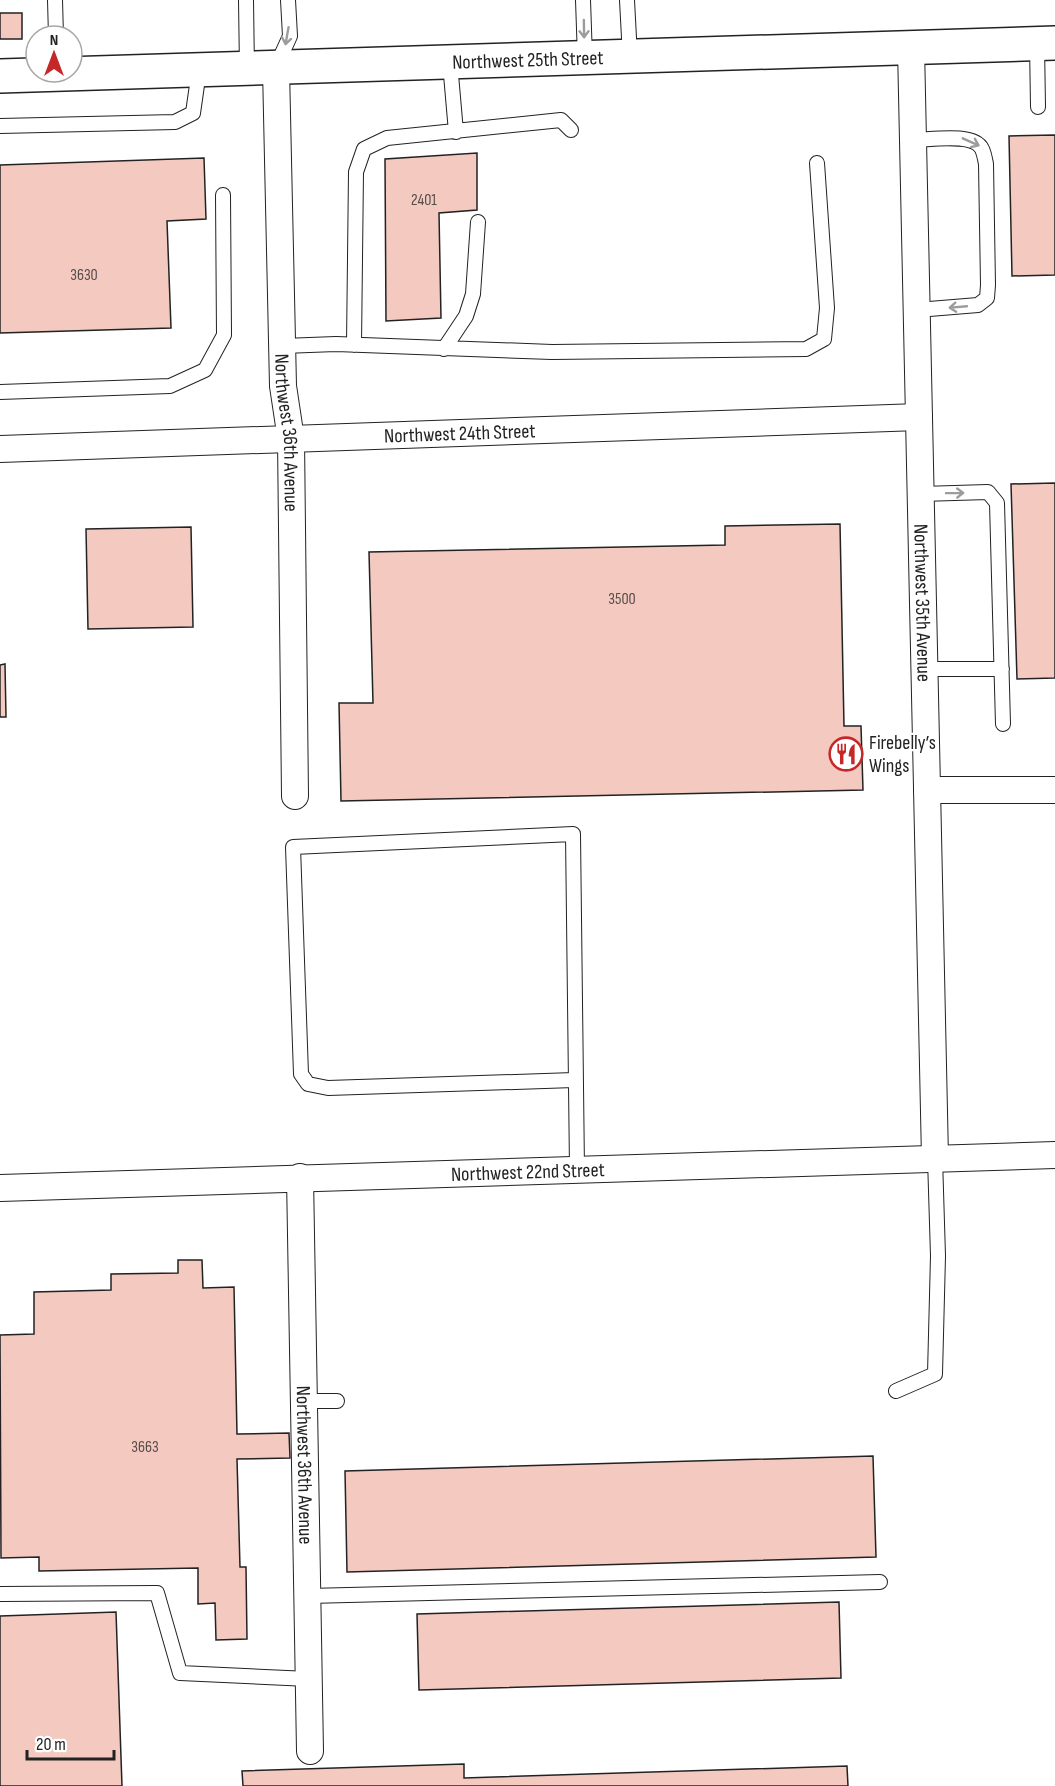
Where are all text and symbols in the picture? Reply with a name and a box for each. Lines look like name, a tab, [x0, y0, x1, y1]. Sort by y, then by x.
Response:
one-way arrow	[578, 19, 590, 39]
north arrow	[24, 24, 84, 84]
one-way arrow	[281, 25, 292, 45]
text: N	[50, 31, 58, 50]
street label: Northwest 25th Street	[452, 46, 604, 75]
one-way arrow	[961, 137, 979, 149]
house number: 2401	[411, 191, 437, 210]
house number: 3630	[70, 266, 98, 285]
one-way arrow	[948, 302, 968, 313]
street label: Northwest 36th Avenue	[269, 353, 303, 512]
street label: Northwest 24th Street	[384, 419, 536, 449]
one-way arrow	[944, 487, 964, 499]
street label: Northwest 35th Avenue	[908, 524, 936, 682]
house number: 3500	[608, 590, 636, 609]
place label: Firebelly’s Wings	[869, 731, 936, 778]
restaurant icon: Firebelly’s Wings	[828, 736, 864, 772]
street label: Northwest 22nd Street	[451, 1158, 605, 1187]
street label: Northwest 36th Avenue	[291, 1385, 317, 1545]
house number: 3663	[131, 1438, 159, 1457]
scale bar	[27, 1723, 114, 1761]
text: 20 m	[36, 1734, 66, 1755]

